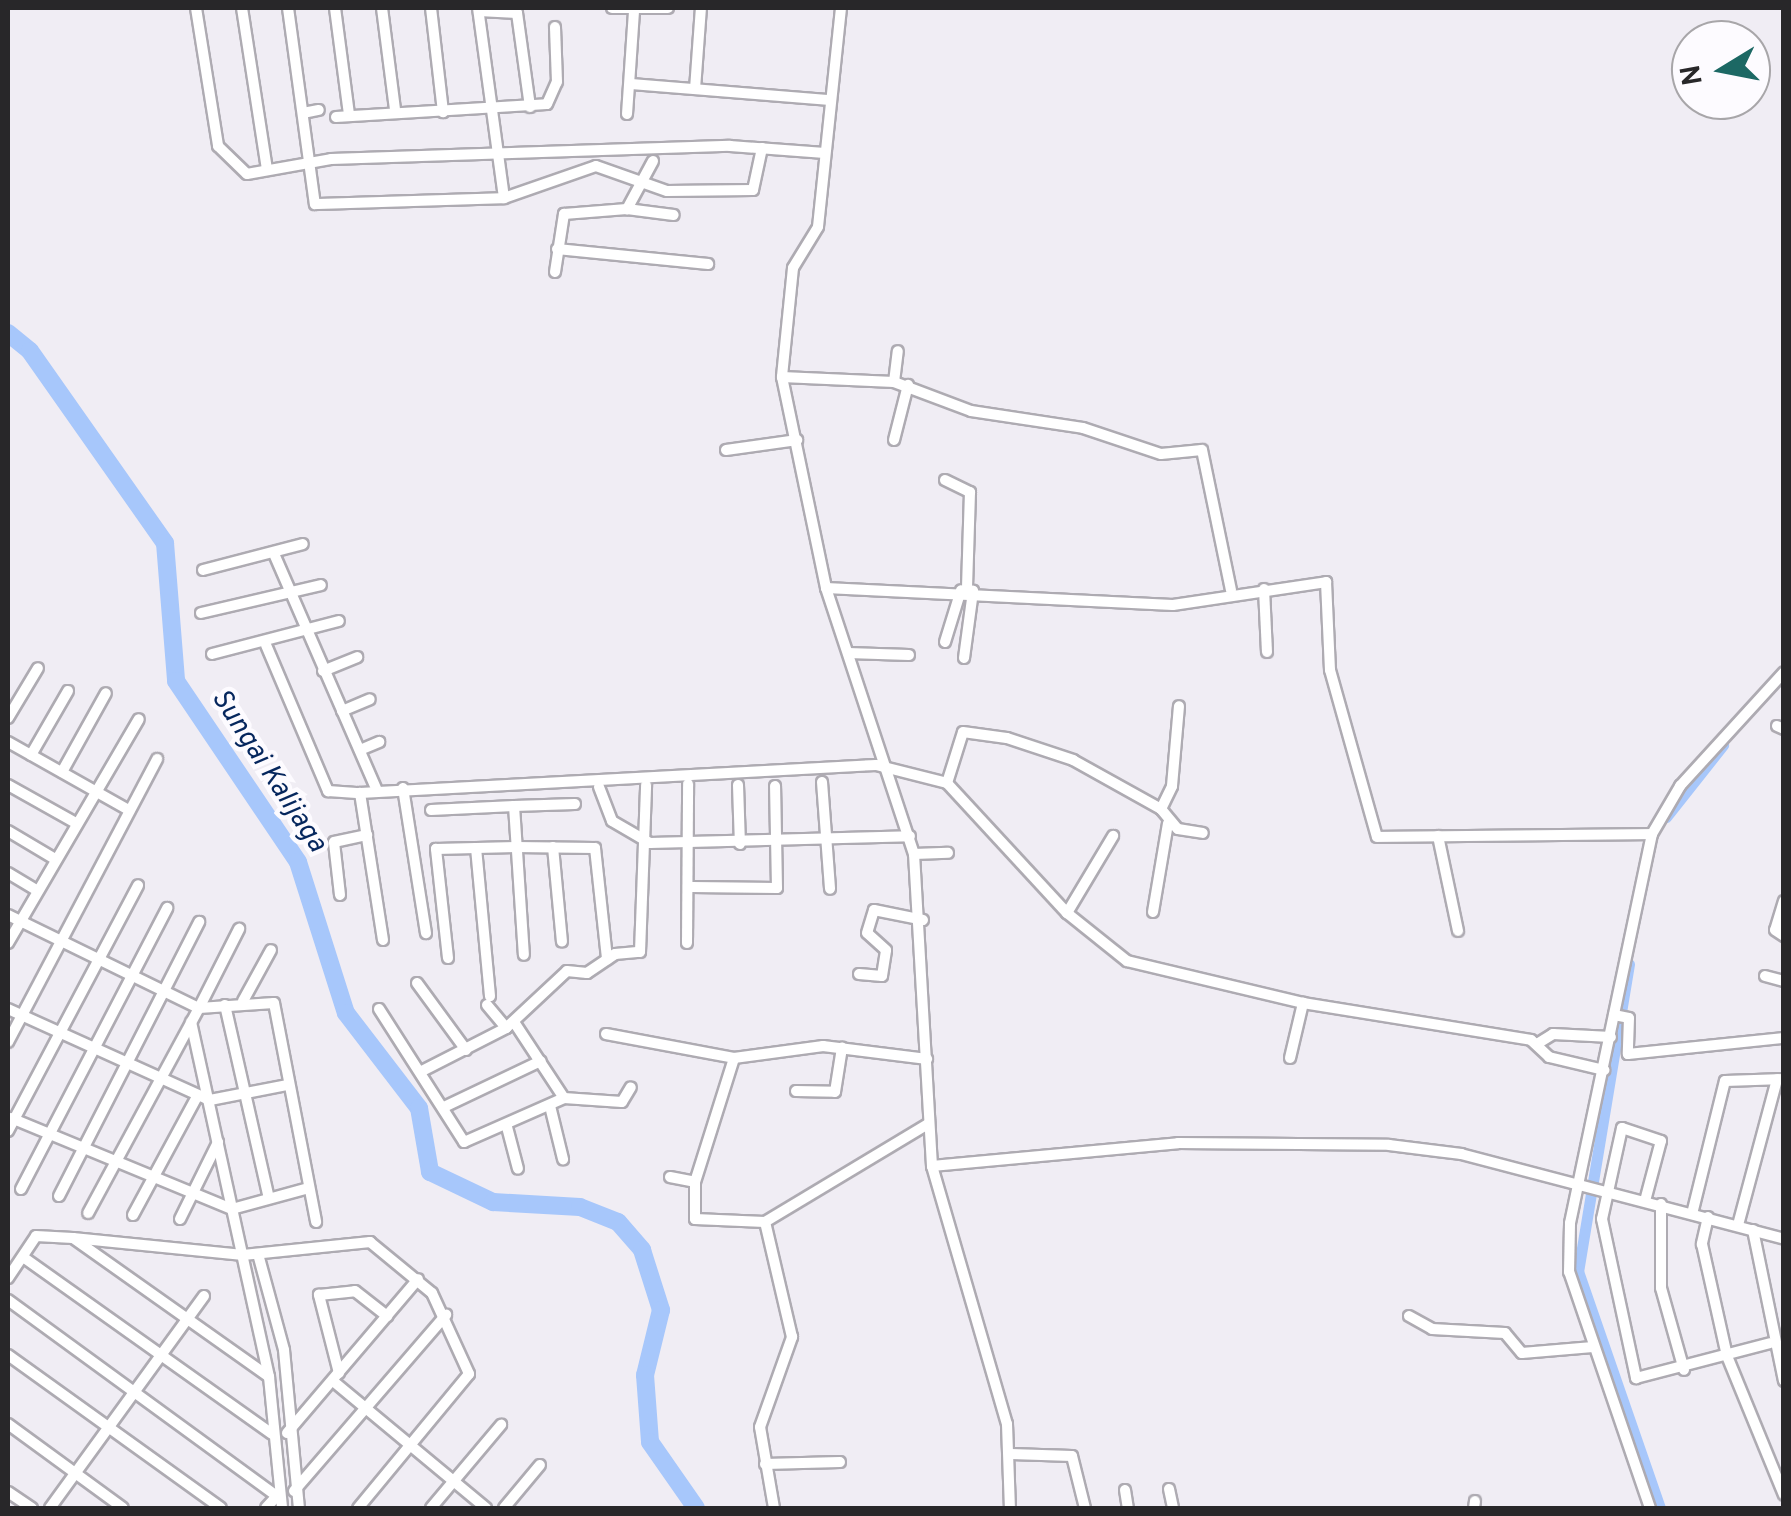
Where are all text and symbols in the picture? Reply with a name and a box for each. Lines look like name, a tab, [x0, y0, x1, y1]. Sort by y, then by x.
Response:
north arrow	[1671, 20, 1771, 120]
text: N	[1674, 62, 1713, 88]
water label: Sungai Kalijaga	[203, 683, 333, 859]

